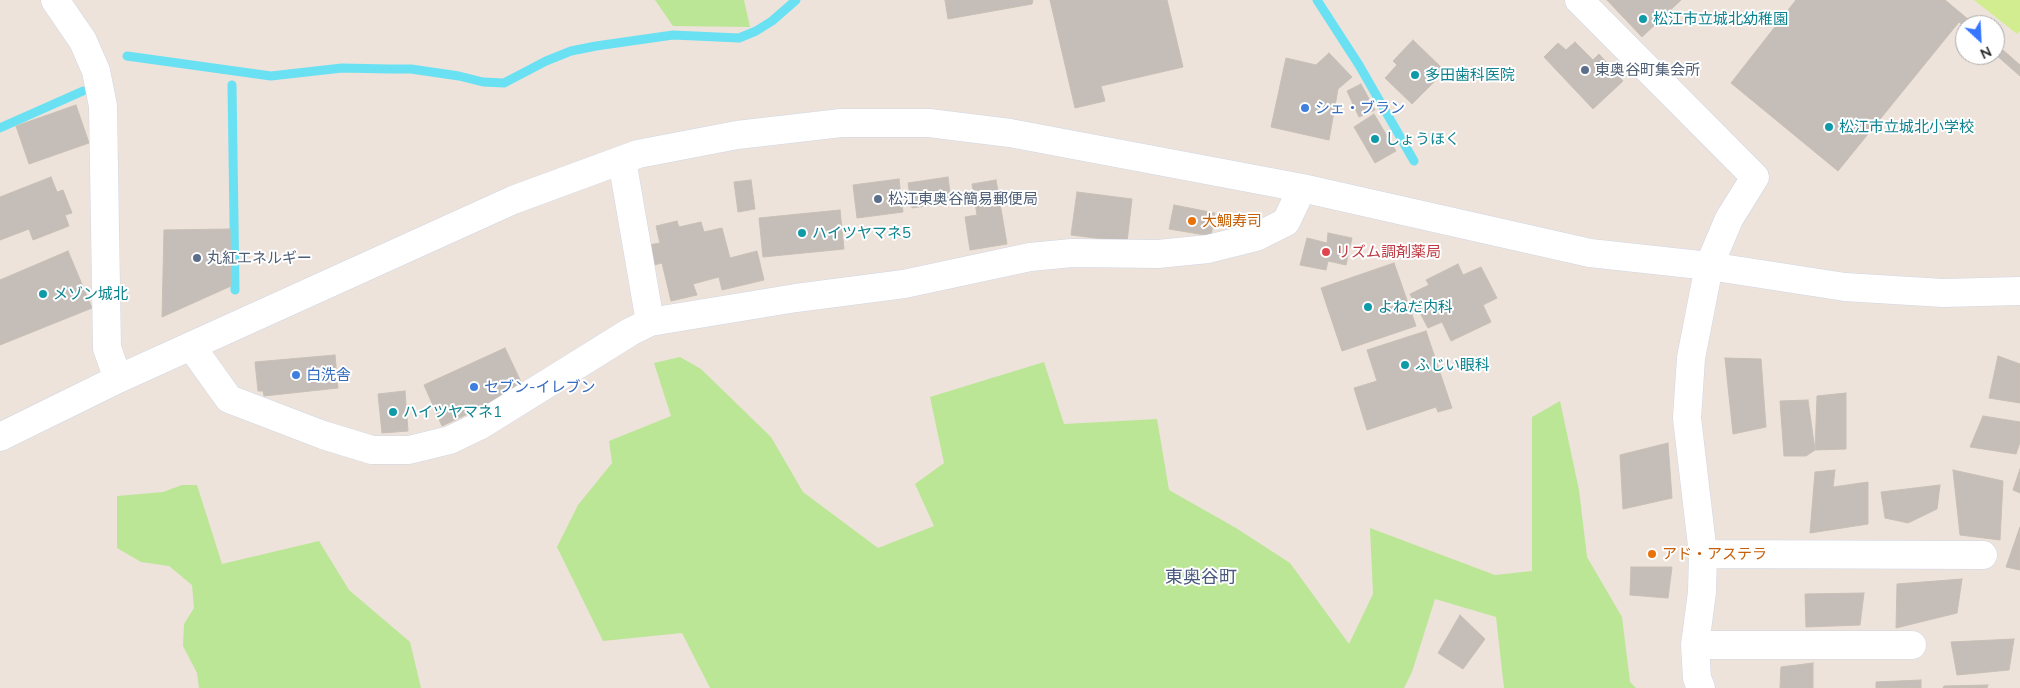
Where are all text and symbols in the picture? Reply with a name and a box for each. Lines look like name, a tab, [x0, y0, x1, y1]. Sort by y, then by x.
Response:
place label: 松江市立城北幼稚園	[1653, 10, 1788, 28]
marker: 松江市立城北幼稚園	[1637, 13, 1649, 25]
north arrow	[1955, 15, 2005, 65]
text: N	[1977, 42, 1995, 63]
place label: 東奥谷町集会所	[1595, 61, 1700, 79]
marker: 東奥谷町集会所	[1579, 64, 1591, 76]
place label: 多田歯科医院	[1425, 66, 1515, 84]
marker: 多田歯科医院	[1409, 69, 1421, 81]
place label: シェ・ブラン	[1315, 99, 1405, 117]
marker: シェ・ブラン	[1299, 102, 1311, 114]
place label: 松江市立城北小学校	[1839, 118, 1974, 136]
marker: 松江市立城北小学校	[1823, 121, 1835, 133]
place label: しょうほく	[1385, 130, 1460, 148]
marker: しょうほく	[1369, 133, 1381, 145]
place label: 松江東奥谷簡易郵便局	[888, 190, 1038, 208]
marker: 松江東奥谷簡易郵便局	[872, 193, 884, 205]
place label: 大鯛寿司	[1202, 212, 1262, 230]
marker: 大鯛寿司	[1186, 215, 1198, 227]
place label: ハイツヤマネ5	[812, 224, 911, 242]
marker: ハイツヤマネ5	[796, 227, 808, 239]
place label: リズム調剤薬局	[1336, 243, 1441, 261]
marker: リズム調剤薬局	[1320, 246, 1332, 258]
place label: 丸紅エネルギー	[207, 249, 312, 267]
marker: 丸紅エネルギー	[191, 252, 203, 264]
place label: メゾン城北	[53, 285, 128, 303]
marker: メゾン城北	[37, 288, 49, 300]
place label: よねだ内科	[1378, 298, 1453, 316]
marker: よねだ内科	[1362, 301, 1374, 313]
place label: ふじい眼科	[1415, 356, 1490, 374]
marker: ふじい眼科	[1399, 359, 1411, 371]
place label: 白洗舎	[306, 366, 351, 384]
marker: 白洗舎	[290, 369, 302, 381]
place label: セブン-イレブン	[484, 378, 595, 396]
marker: セブン-イレブン	[468, 381, 480, 393]
place label: ハイツヤマネ1	[403, 403, 502, 421]
marker: ハイツヤマネ1	[387, 406, 399, 418]
place label: アド・アステラ	[1662, 545, 1767, 563]
marker: アド・アステラ	[1646, 548, 1658, 560]
district label: 東奥谷町	[1165, 567, 1237, 589]

